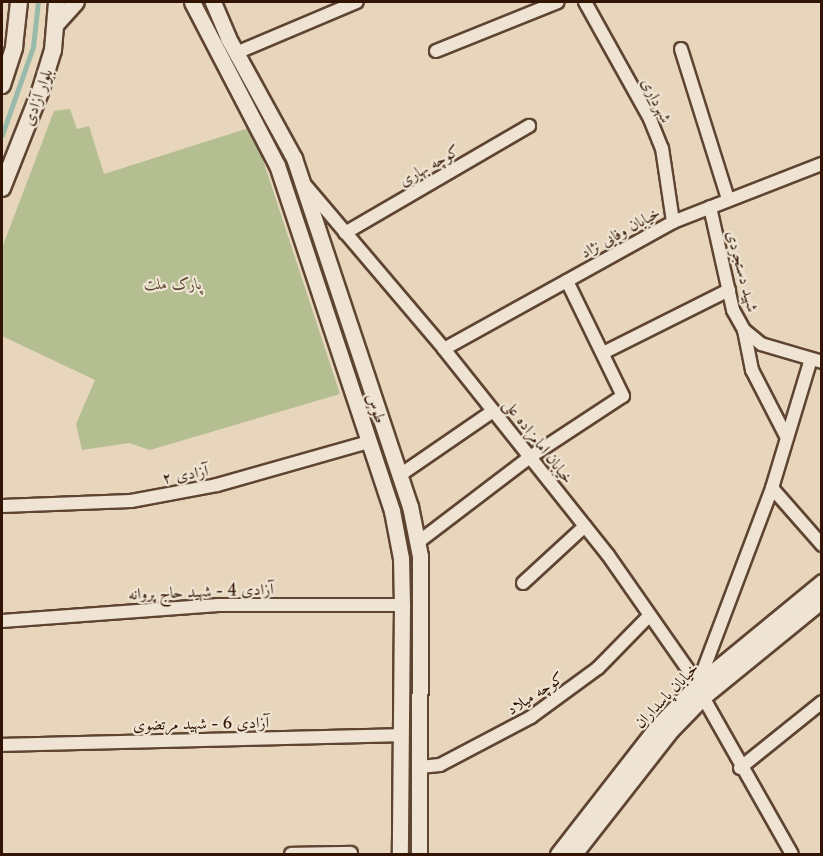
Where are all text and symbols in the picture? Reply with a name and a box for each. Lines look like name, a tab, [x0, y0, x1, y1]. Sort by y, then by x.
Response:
street label: بلوار آزادی	[18, 66, 56, 128]
street label: شهرداری	[638, 74, 676, 126]
street label: کوچه بهاری	[395, 140, 463, 190]
street label: خیابان وفایی نژاد	[577, 202, 663, 262]
street label: شهید دستجردی	[723, 228, 763, 314]
park label: پارک ملت	[144, 273, 202, 293]
street label: طوس	[363, 391, 391, 425]
street label: خیابان امامزاده علی	[500, 395, 578, 487]
street label: آزادی ۲	[160, 461, 210, 487]
street label: آزادی 4 - شهید حاج پروانه	[128, 579, 274, 603]
street label: خیابان پاسداران	[630, 658, 702, 732]
street label: کوچه میلاد	[503, 667, 567, 719]
street label: آزادی 6 - شهید مرتضوی	[133, 712, 269, 734]

